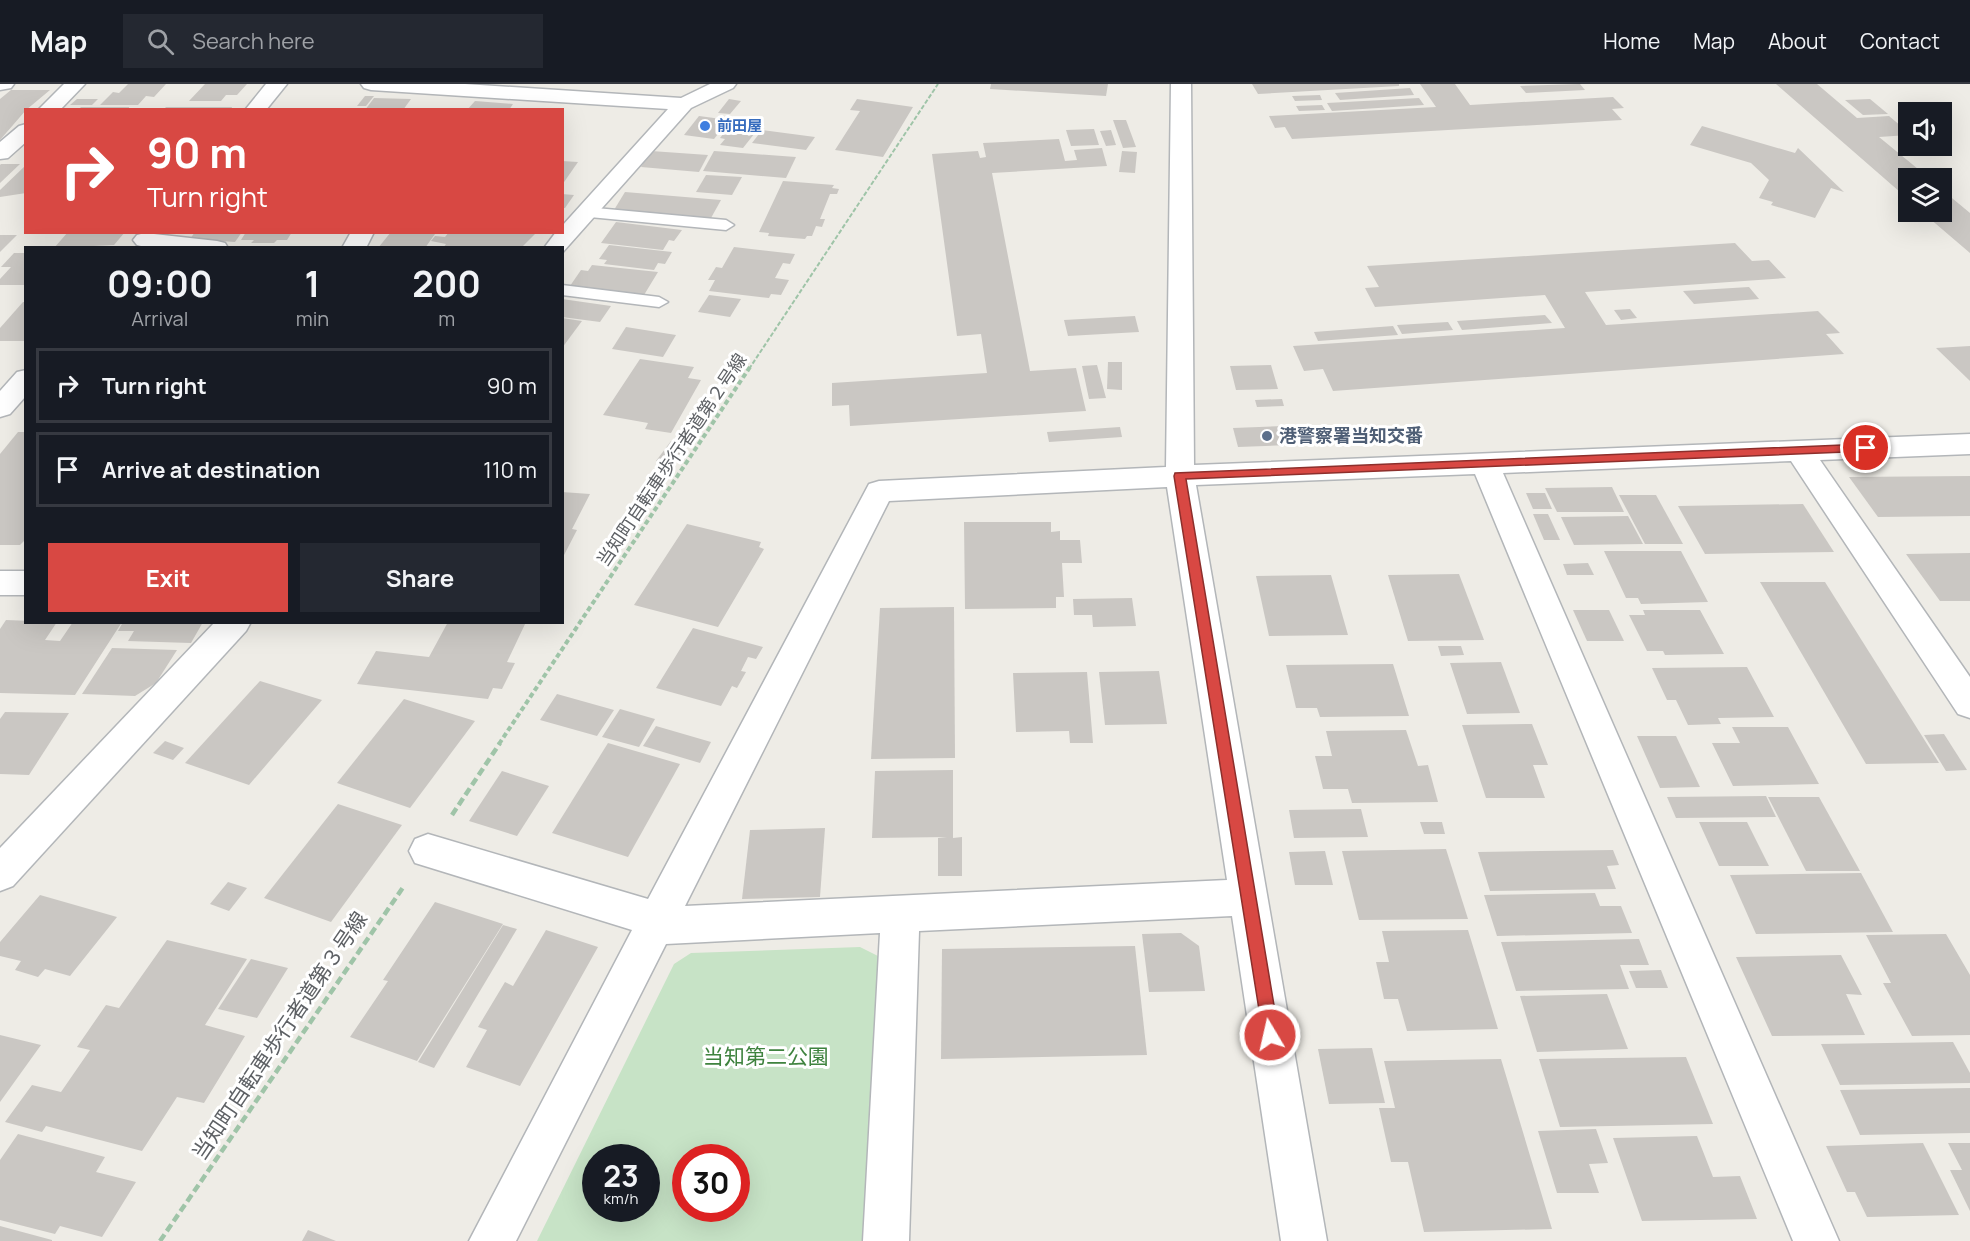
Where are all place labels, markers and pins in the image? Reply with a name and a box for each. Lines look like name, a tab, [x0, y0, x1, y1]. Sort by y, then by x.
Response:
place label: 前田屋	[717, 115, 762, 136]
marker: 前田屋	[698, 119, 712, 133]
pin	[1840, 422, 1891, 473]
place label: 港警察署当知交番	[1279, 423, 1423, 447]
marker: 港警察署当知交番	[1260, 429, 1274, 443]

